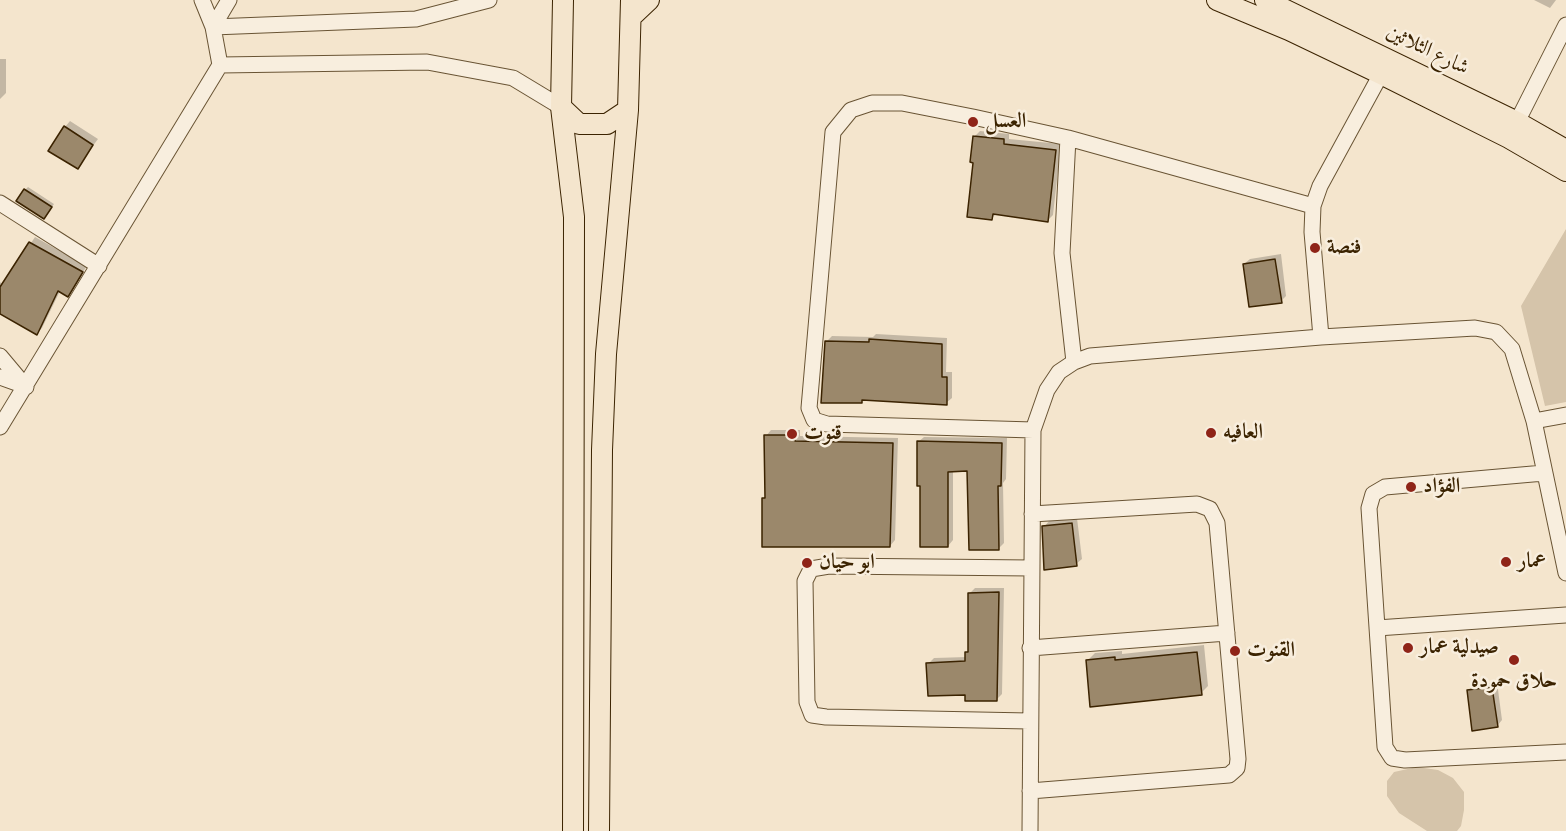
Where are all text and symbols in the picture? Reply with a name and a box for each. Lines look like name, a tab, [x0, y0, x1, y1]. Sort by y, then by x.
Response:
street label: شارع الثلاثين	[1382, 20, 1472, 82]
place label: العسل	[985, 109, 1026, 135]
marker: العسل	[966, 115, 980, 129]
place label: فنصة	[1327, 235, 1361, 261]
marker: فنصة	[1308, 241, 1322, 255]
place label: العافيه	[1223, 420, 1263, 446]
place label: قنوت	[804, 421, 842, 447]
marker: العافيه	[1204, 426, 1218, 440]
marker: قنوت	[785, 427, 799, 441]
place label: الفؤاد	[1423, 474, 1460, 500]
marker: الفؤاد	[1404, 480, 1418, 494]
place label: عمار	[1518, 549, 1546, 575]
place label: ابو حيان	[819, 550, 875, 576]
marker: عمار	[1499, 555, 1513, 569]
marker: ابو حيان	[800, 556, 814, 570]
place label: صيدلية عمار	[1420, 635, 1499, 661]
place label: القنوت	[1247, 638, 1295, 664]
marker: صيدلية عمار	[1401, 641, 1415, 655]
marker: القنوت	[1228, 644, 1242, 658]
marker: حلاق حمودة	[1507, 653, 1521, 667]
place label: حلاق حمودة	[1471, 669, 1557, 695]

